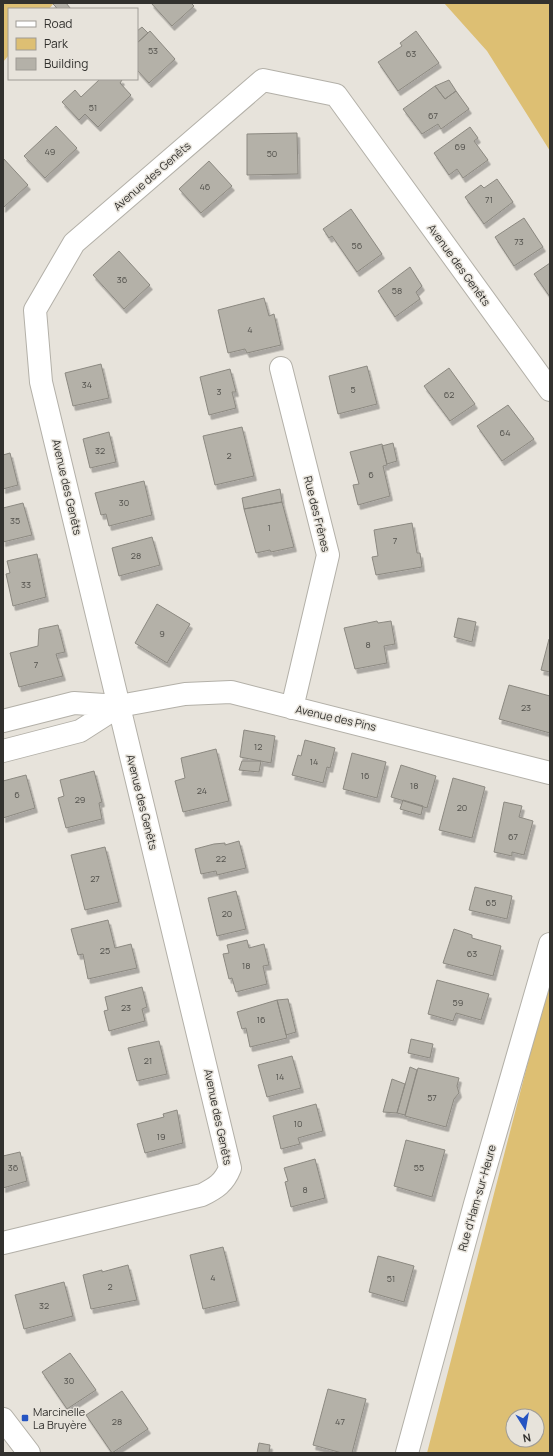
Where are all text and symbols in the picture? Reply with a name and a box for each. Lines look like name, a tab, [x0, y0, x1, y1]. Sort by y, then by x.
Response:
legend	[8, 8, 138, 80]
text: Road	[44, 15, 72, 32]
text: Park	[44, 35, 69, 52]
house number: 53	[148, 44, 158, 57]
house number: 63	[406, 47, 416, 60]
text: Building	[44, 55, 88, 72]
house number: 51	[89, 101, 97, 114]
house number: 67	[428, 109, 439, 122]
street label: Avenue des Genêts	[110, 138, 194, 213]
house number: 69	[454, 140, 466, 153]
house number: 49	[45, 145, 55, 158]
house number: 50	[267, 147, 277, 160]
house number: 46	[200, 180, 211, 193]
house number: 71	[485, 193, 493, 206]
street label: Avenue des Genêts	[425, 221, 494, 309]
house number: 73	[514, 235, 524, 248]
house number: 56	[352, 239, 363, 252]
house number: 36	[117, 273, 128, 286]
house number: 58	[392, 284, 402, 297]
house number: 4	[247, 323, 253, 336]
house number: 34	[82, 378, 92, 391]
house number: 5	[350, 383, 356, 396]
house number: 3	[217, 385, 222, 398]
house number: 62	[444, 388, 454, 401]
house number: 64	[500, 426, 510, 439]
street label: Avenue des Genêts	[49, 437, 86, 537]
house number: 32	[95, 444, 105, 457]
house number: 2	[226, 449, 232, 462]
house number: 6	[368, 468, 374, 481]
street label: Rue des Frênes	[301, 474, 334, 554]
house number: 30	[119, 496, 129, 509]
house number: 35	[10, 514, 20, 527]
house number: 1	[267, 521, 271, 534]
house number: 7	[393, 534, 398, 547]
house number: 28	[131, 549, 141, 562]
house number: 33	[21, 578, 31, 591]
house number: 9	[159, 627, 165, 640]
house number: 8	[365, 638, 371, 651]
house number: 7	[34, 658, 39, 671]
street label: Avenue des Pins	[294, 701, 378, 734]
house number: 23	[521, 701, 531, 714]
house number: 12	[254, 740, 262, 753]
street label: Avenue des Genêts	[123, 753, 162, 851]
house number: 14	[310, 755, 318, 768]
house number: 16	[360, 769, 370, 782]
house number: 18	[410, 779, 418, 792]
house number: 24	[197, 784, 207, 797]
house number: 6	[14, 788, 20, 801]
house number: 29	[75, 793, 85, 806]
house number: 20	[457, 801, 467, 814]
house number: 67	[508, 830, 519, 843]
house number: 22	[216, 852, 226, 865]
house number: 27	[90, 872, 100, 885]
house number: 65	[486, 896, 496, 909]
house number: 20	[222, 907, 232, 920]
house number: 25	[100, 944, 110, 957]
house number: 63	[467, 947, 477, 960]
house number: 18	[242, 959, 250, 972]
house number: 59	[453, 996, 463, 1009]
house number: 23	[121, 1001, 131, 1014]
house number: 16	[256, 1013, 266, 1026]
house number: 21	[144, 1054, 152, 1067]
street label: Avenue des Genêts	[201, 1067, 236, 1167]
house number: 14	[276, 1070, 284, 1083]
house number: 57	[427, 1091, 437, 1104]
house number: 10	[294, 1117, 303, 1130]
house number: 19	[156, 1130, 166, 1143]
street label: Rue d'Ham-sur-Heure	[454, 1142, 499, 1253]
house number: 36	[8, 1161, 19, 1174]
house number: 55	[414, 1161, 424, 1174]
house number: 8	[302, 1183, 308, 1196]
house number: 4	[210, 1271, 216, 1284]
house number: 51	[387, 1272, 395, 1285]
house number: 2	[107, 1280, 113, 1293]
house number: 32	[39, 1299, 49, 1312]
house number: 30	[64, 1374, 74, 1387]
place label: Marcinelle La Bruyère	[33, 1404, 87, 1432]
north arrow	[505, 1408, 545, 1448]
marker: Marcinelle La Bruyère	[20, 1413, 30, 1423]
house number: 28	[112, 1415, 122, 1428]
house number: 47	[335, 1415, 345, 1428]
text: N	[522, 1430, 532, 1446]

